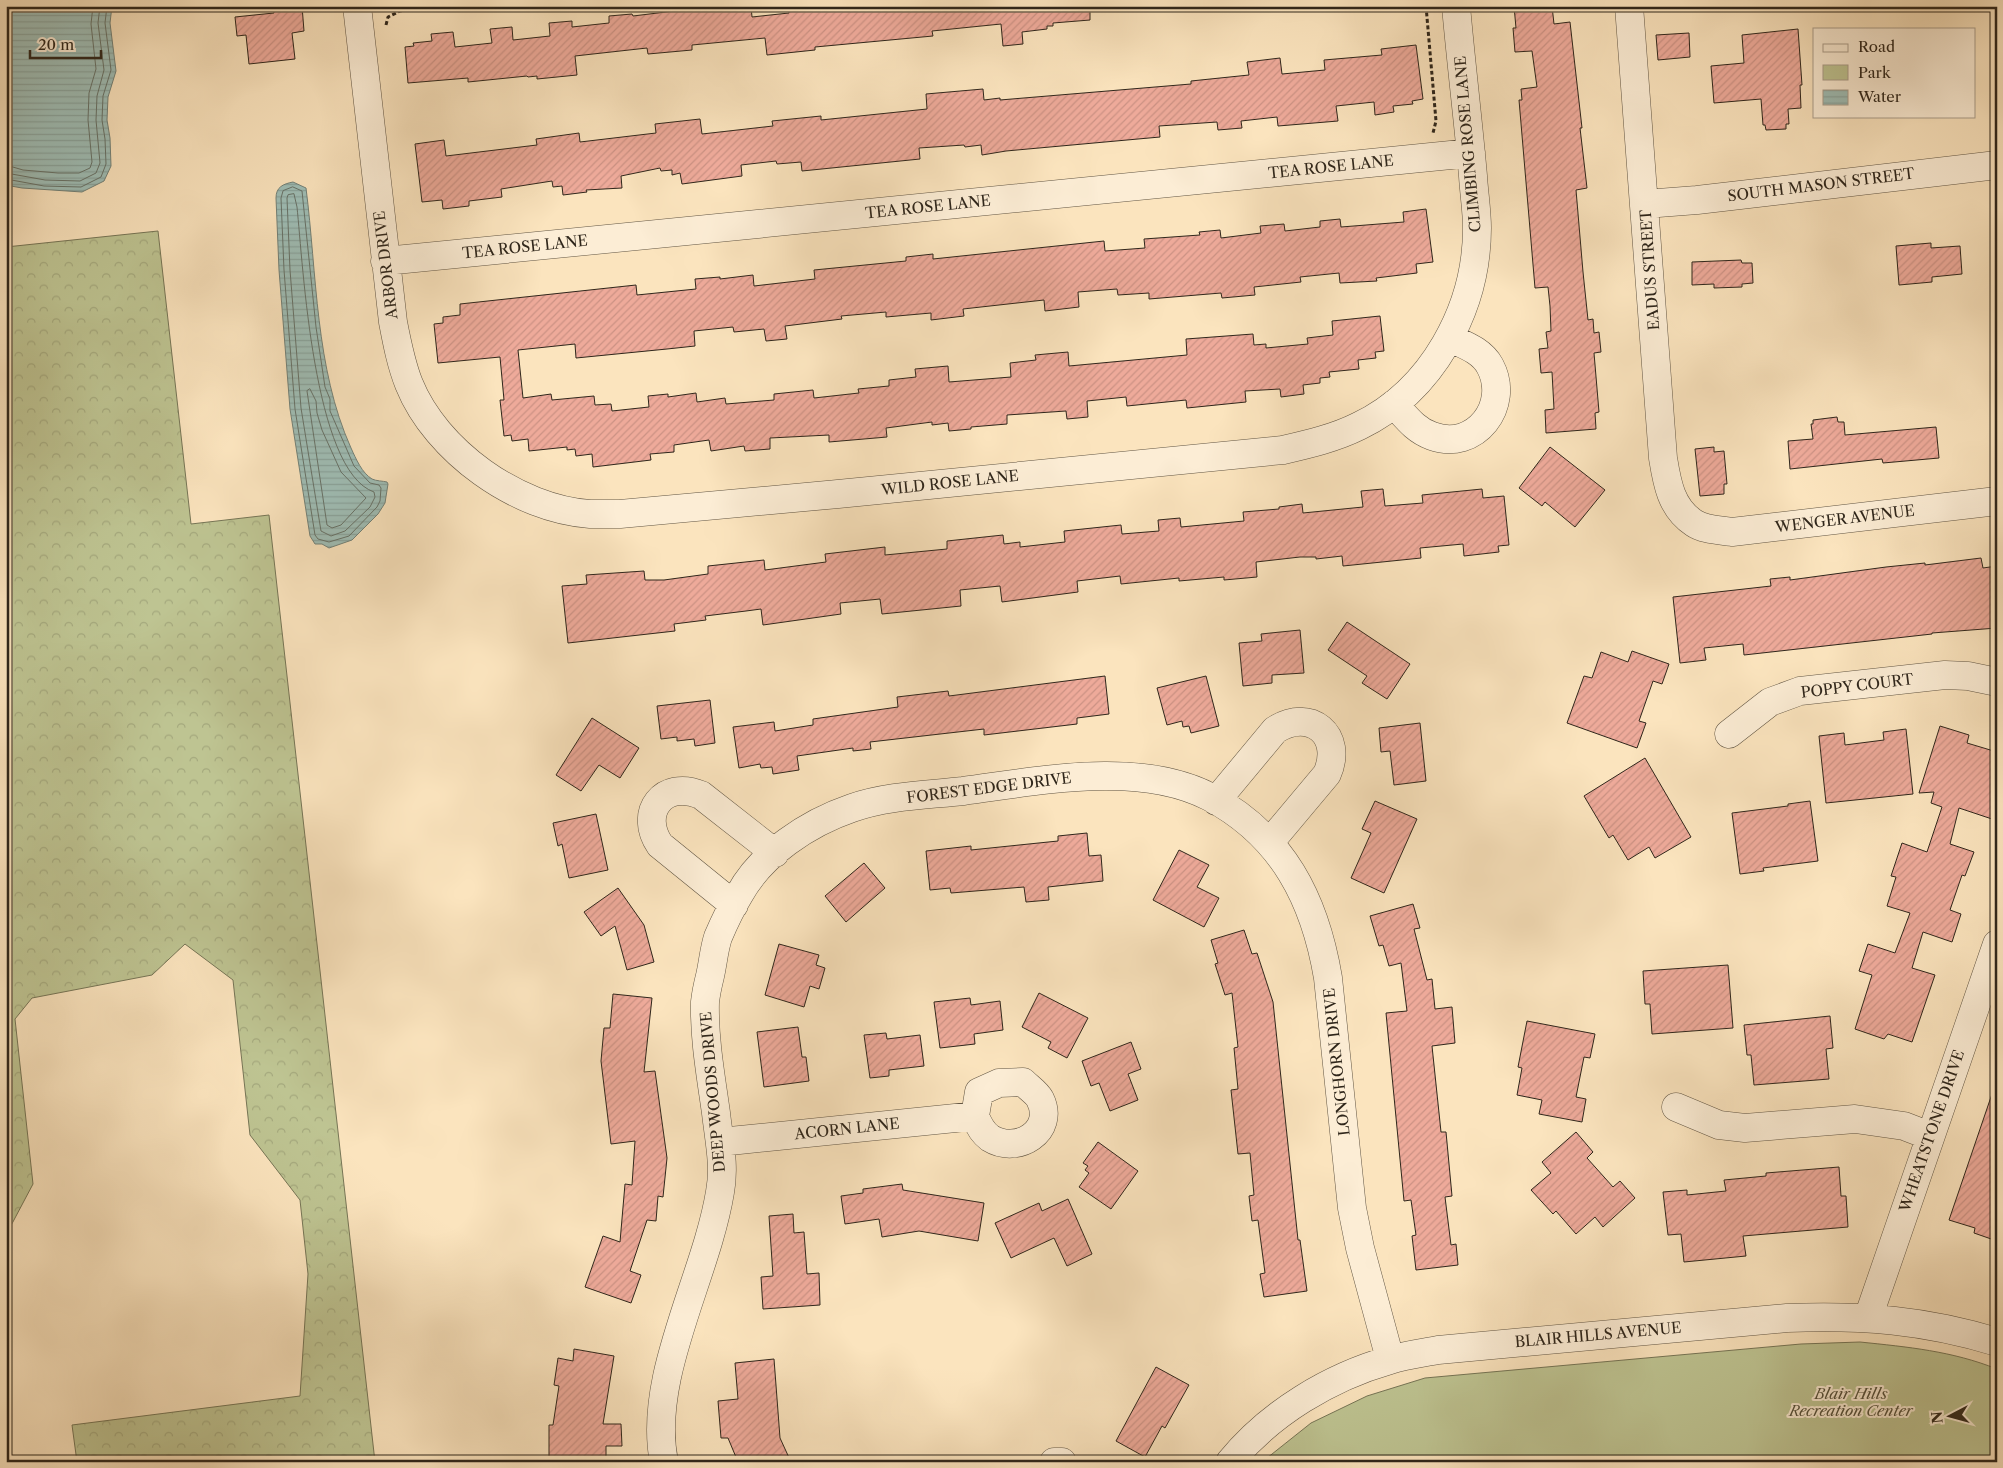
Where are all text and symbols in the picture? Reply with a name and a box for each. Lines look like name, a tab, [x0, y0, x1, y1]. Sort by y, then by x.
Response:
scale bar	[30, 28, 101, 60]
legend	[1813, 28, 1976, 118]
text: 20 m	[38, 35, 74, 54]
text: Road	[1858, 37, 1895, 56]
street label: CLIMBING ROSE LANE	[1450, 55, 1485, 233]
text: Park	[1858, 63, 1892, 82]
text: Water	[1857, 87, 1902, 106]
street label: TEA ROSE LANE	[1267, 150, 1395, 183]
street label: SOUTH MASON STREET	[1726, 164, 1916, 205]
street label: TEA ROSE LANE	[864, 190, 992, 223]
street label: EADUS STREET	[1636, 208, 1663, 331]
street label: ARBOR DRIVE	[369, 210, 402, 321]
street label: TEA ROSE LANE	[461, 230, 589, 263]
street label: WILD ROSE LANE	[879, 466, 1020, 499]
street label: WENGER AVENUE	[1773, 501, 1916, 537]
street label: POPPY COURT	[1800, 669, 1915, 702]
street label: FOREST EDGE DRIVE	[905, 768, 1072, 807]
street label: LONGHORN DRIVE	[1319, 987, 1354, 1137]
street label: DEEP WOODS DRIVE	[696, 1011, 729, 1173]
street label: WHEATSTONE DRIVE	[1895, 1047, 1968, 1215]
street label: ACORN LANE	[792, 1114, 900, 1144]
street label: BLAIR HILLS AVENUE	[1514, 1318, 1682, 1351]
park label: Blair Hills Recreation Center	[1788, 1384, 1914, 1420]
north arrow	[1926, 1390, 1976, 1440]
text: N	[1927, 1410, 1947, 1424]

